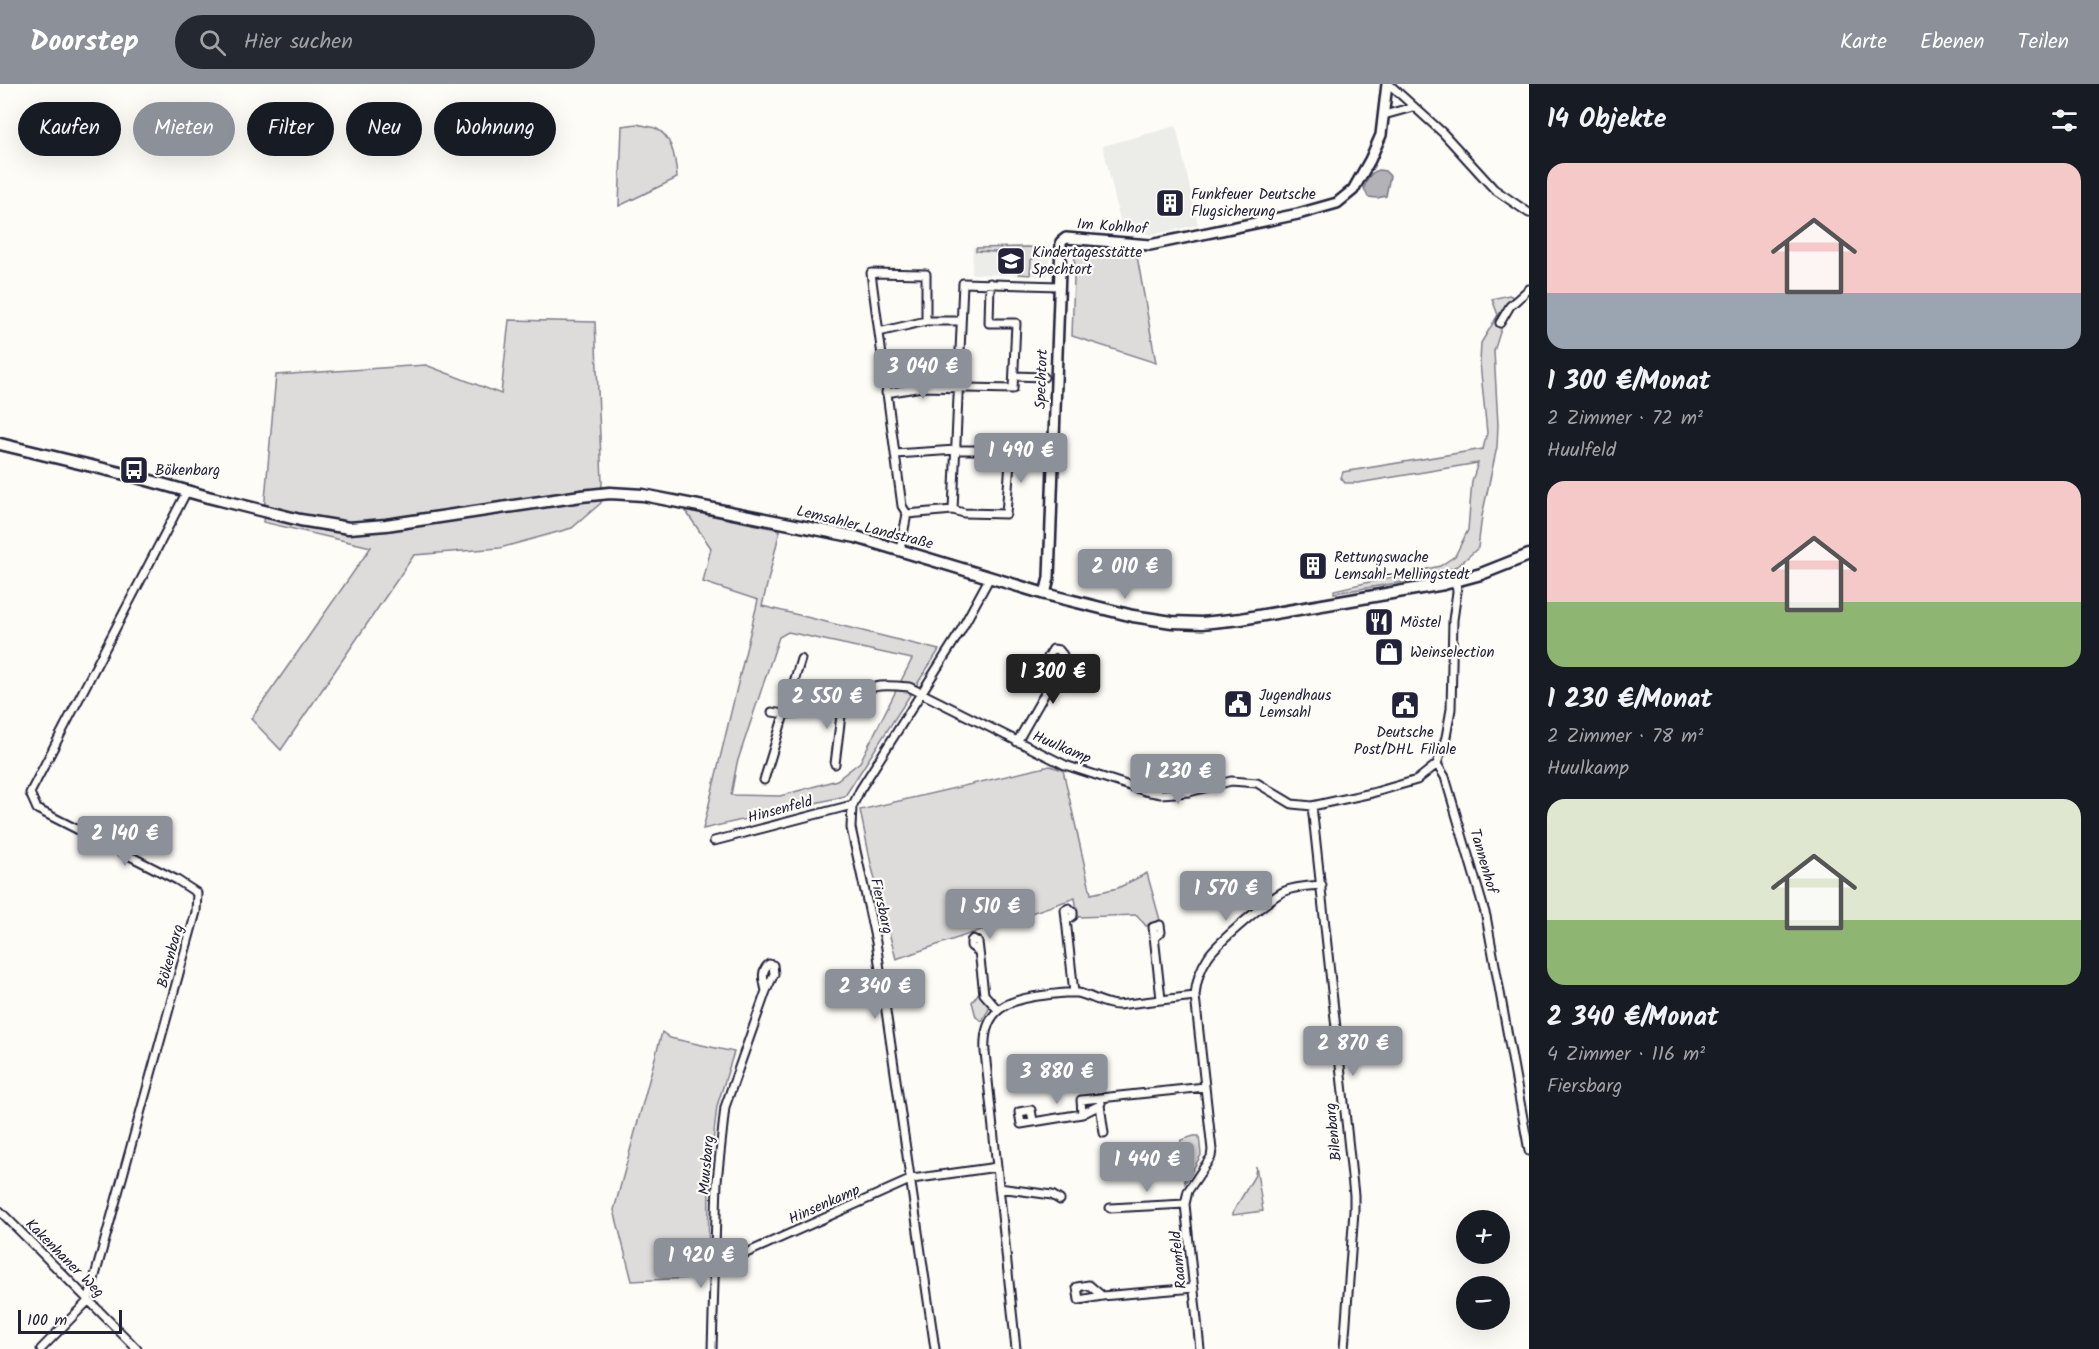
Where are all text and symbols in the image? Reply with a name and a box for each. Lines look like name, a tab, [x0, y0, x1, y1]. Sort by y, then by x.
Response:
search box	[175, 15, 595, 69]
text: Doorstep	[30, 20, 139, 65]
text: Hier suchen	[244, 25, 353, 60]
icon: search	[196, 26, 229, 59]
text: Karte	[1840, 26, 1887, 59]
text: Ebenen	[1920, 26, 1985, 59]
text: Teilen	[2018, 26, 2069, 59]
text: 14 Objekte	[1547, 99, 1667, 141]
chip: Kaufen	[18, 102, 121, 156]
chip: Mieten	[133, 102, 235, 156]
chip: Filter	[247, 102, 334, 156]
chip: Neu	[346, 102, 422, 156]
chip: Wohnung	[434, 102, 556, 156]
icon: filters	[2048, 104, 2081, 137]
place label: Funkfeuer Deutsche Flugsicherung	[1191, 183, 1316, 224]
building icon: Funkfeuer Deutsche Flugsicherung	[1154, 187, 1186, 219]
icon: home	[1760, 202, 1868, 310]
street label: Im Kohlhof	[1076, 213, 1149, 242]
place label: Kindertagesstätte Spechtort	[1032, 241, 1143, 282]
school or university icon: Kindertagesstätte Spechtort	[995, 245, 1027, 277]
street label: Spechtort	[1029, 348, 1055, 409]
pin: 3 040 €	[868, 349, 978, 400]
text: 3 040 €	[888, 352, 958, 384]
text: 1 300 €/Monat	[1547, 361, 1711, 403]
text: 2 Zimmer · 72 m²	[1547, 403, 1703, 435]
pin: 1 490 €	[966, 433, 1076, 484]
text: Huulfeld	[1547, 435, 1616, 467]
text: 1 490 €	[988, 436, 1054, 468]
bus stop icon: Bökenbarg	[118, 454, 150, 486]
place label: Bökenbarg	[155, 459, 220, 483]
street label: Lemsahler Landstraße	[794, 499, 936, 557]
icon: home	[1760, 520, 1868, 628]
place label: Rettungswache Lemsahl-Mellingstedt	[1334, 546, 1470, 587]
pin: 2 010 €	[1070, 549, 1180, 600]
building icon: Rettungswache Lemsahl-Mellingstedt	[1297, 550, 1329, 582]
text: 2 010 €	[1092, 552, 1158, 584]
restaurant icon: Möstel	[1363, 606, 1395, 638]
place label: Möstel	[1400, 611, 1442, 635]
shop icon: Weinselection	[1373, 636, 1405, 668]
place label: Weinselection	[1410, 641, 1494, 665]
pin: 1 300 €	[998, 654, 1108, 705]
text: 1 300 €	[1020, 657, 1086, 689]
pin: 2 550 €	[772, 679, 882, 730]
text: 1 230 €/Monat	[1547, 679, 1712, 721]
text: 2 550 €	[792, 682, 862, 714]
place label: Jugendhaus Lemsahl	[1259, 684, 1332, 725]
public building icon: Jugendhaus Lemsahl	[1222, 688, 1254, 720]
public building icon: Deutsche Post/DHL Filiale	[1389, 689, 1421, 721]
place label: Deutsche Post/DHL Filiale	[1354, 721, 1456, 762]
text: 2 Zimmer · 78 m²	[1547, 721, 1703, 753]
street label: Huulkamp	[1029, 725, 1095, 771]
text: Huulkamp	[1547, 753, 1629, 785]
pin: 1 230 €	[1123, 754, 1233, 805]
text: 1 230 €	[1145, 757, 1211, 789]
street label: Hinsenfeld	[745, 790, 816, 830]
pin: 2 140 €	[70, 816, 180, 867]
text: 2 140 €	[92, 819, 158, 851]
street label: Tannenhof	[1462, 826, 1504, 898]
icon: home	[1760, 838, 1868, 946]
pin: 1 570 €	[1171, 871, 1281, 922]
text: 1 570 €	[1194, 874, 1258, 906]
street label: Fiersbarg	[863, 876, 899, 936]
pin: 1 510 €	[935, 889, 1045, 940]
text: 1 510 €	[960, 892, 1020, 924]
street label: Bökenbarg	[151, 922, 191, 991]
pin: 2 340 €	[820, 969, 930, 1020]
text: 2 340 €	[839, 972, 911, 1004]
text: 2 340 €/Monat	[1547, 997, 1719, 1039]
pin: 2 870 €	[1298, 1026, 1408, 1077]
text: 2 870 €	[1317, 1029, 1389, 1061]
text: 4 Zimmer · 116 m²	[1547, 1039, 1705, 1071]
pin: 3 880 €	[1002, 1054, 1112, 1105]
text: 3 880 €	[1021, 1057, 1093, 1089]
text: Fiersbarg	[1547, 1071, 1622, 1103]
street label: Bilenbarg	[1319, 1102, 1349, 1162]
street label: Muusbarg	[692, 1134, 722, 1196]
pin: 1 440 €	[1092, 1142, 1202, 1193]
text: 1 440 €	[1114, 1145, 1180, 1177]
street label: Hinsenkamp	[785, 1179, 864, 1231]
map controls	[1456, 1210, 1510, 1330]
button: +	[1456, 1210, 1510, 1264]
street label: Kakenhaner Weg	[19, 1213, 110, 1304]
street label: Raamfeld	[1164, 1229, 1194, 1290]
pin: 1 920 €	[646, 1238, 756, 1289]
text: 1 920 €	[668, 1241, 734, 1273]
button: −	[1456, 1276, 1510, 1330]
scale bar	[18, 1307, 122, 1334]
text: 100 m	[27, 1308, 67, 1333]

